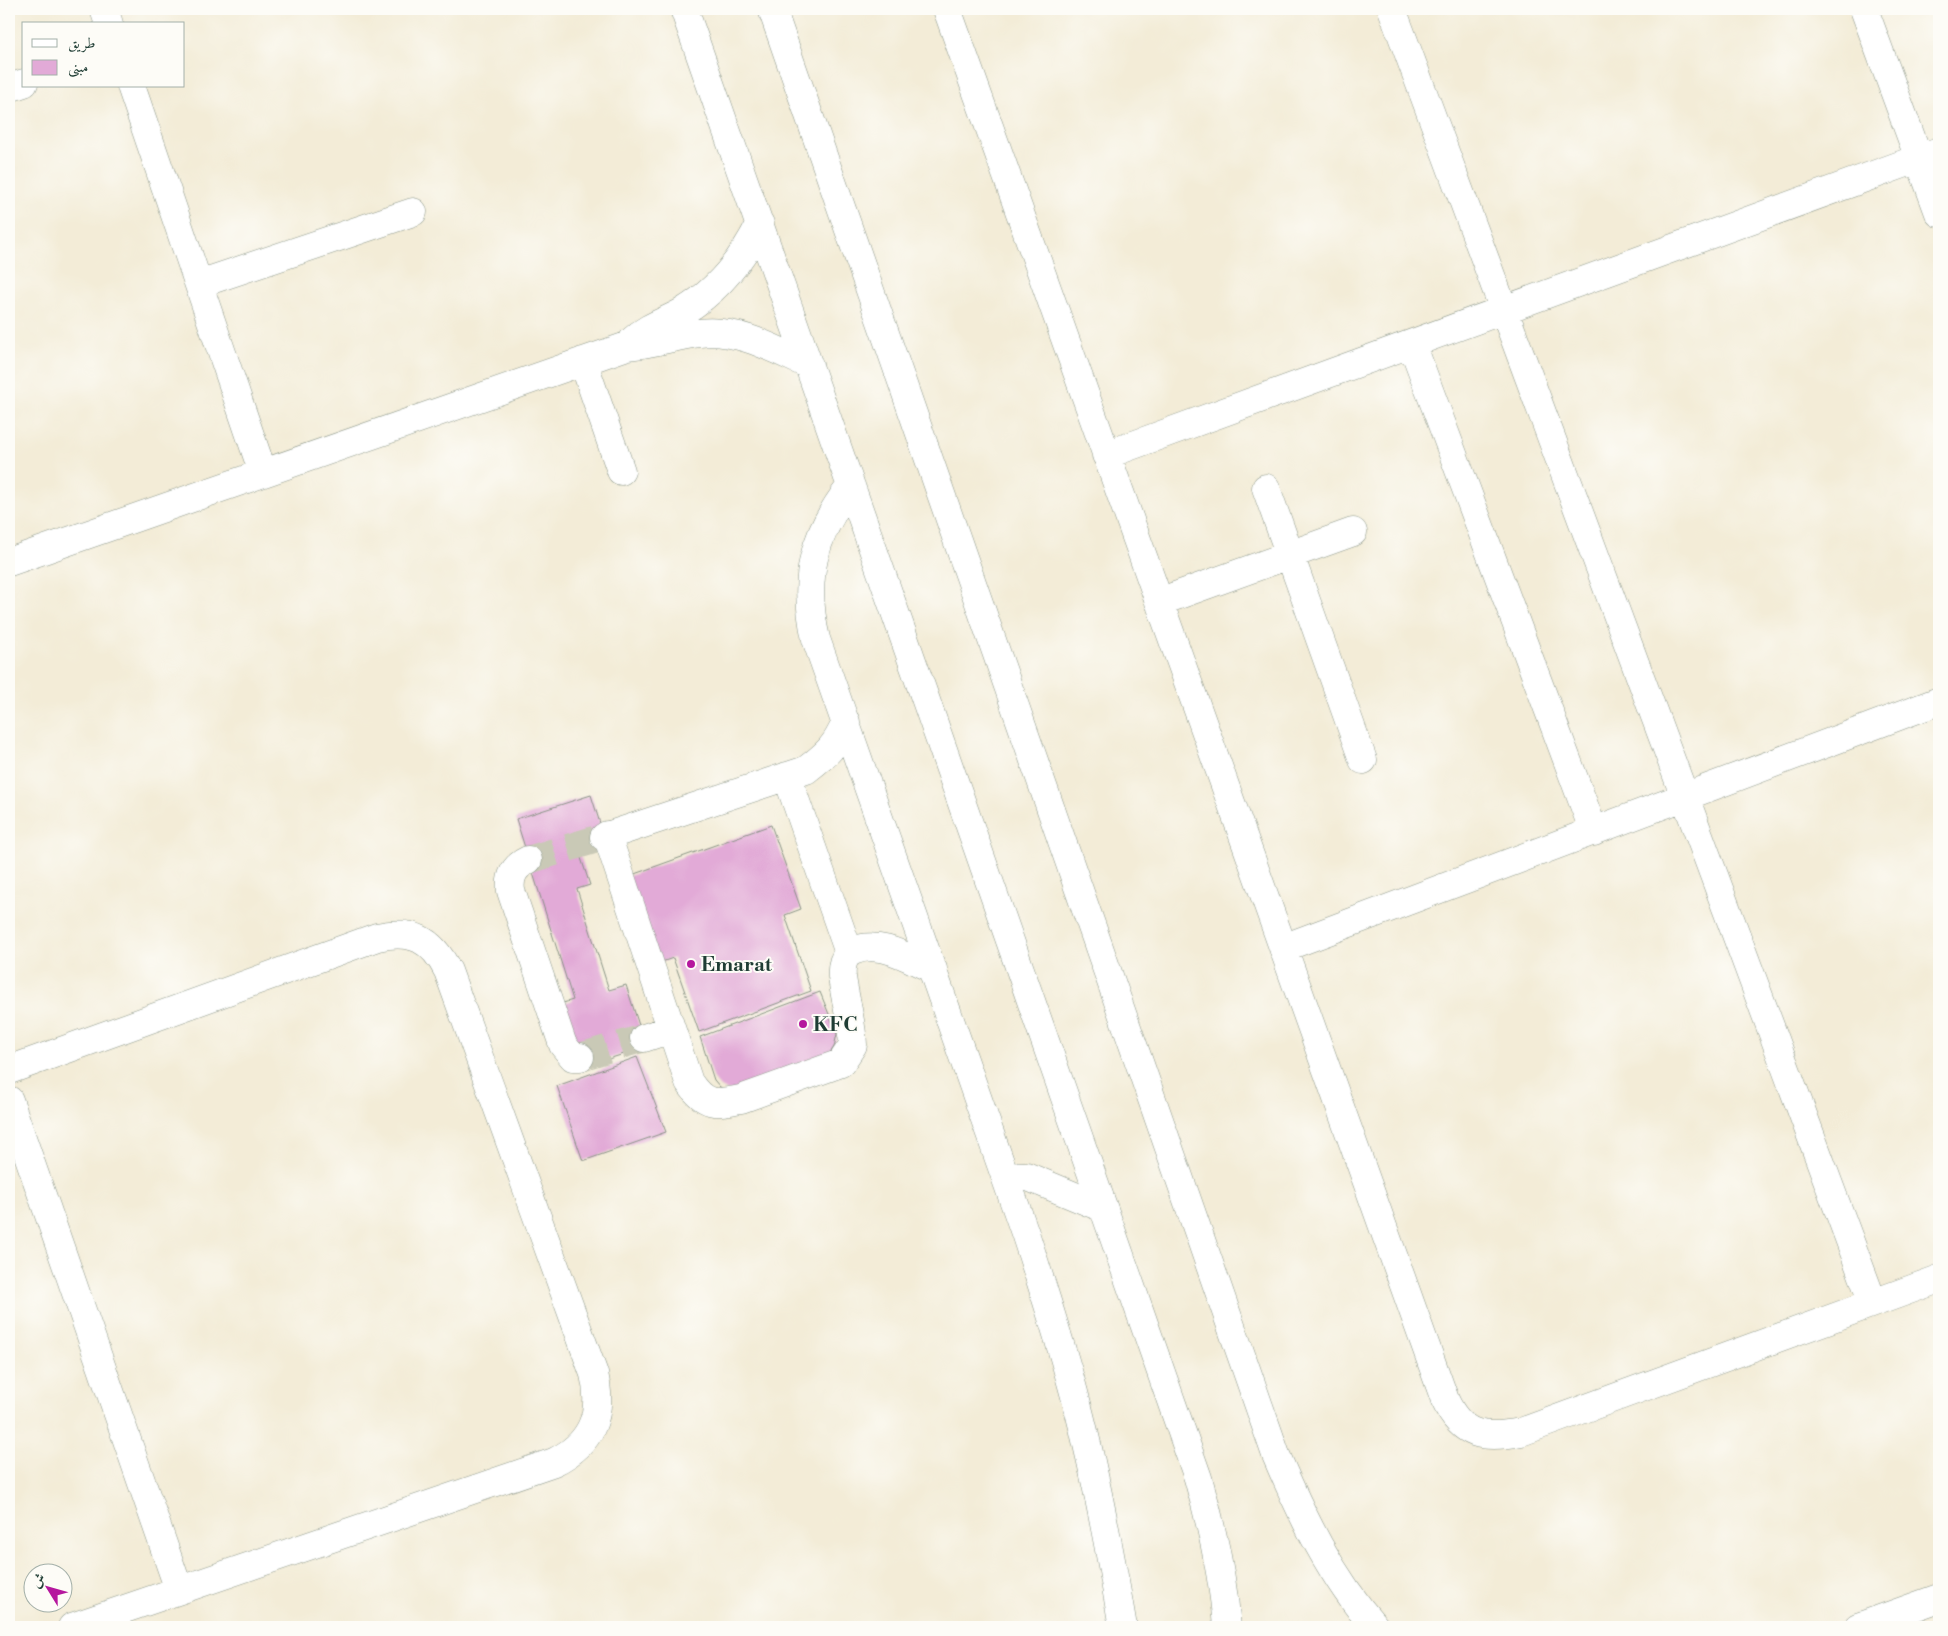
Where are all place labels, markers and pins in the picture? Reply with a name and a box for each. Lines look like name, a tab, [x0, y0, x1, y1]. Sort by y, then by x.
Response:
place label: Emarat	[701, 953, 773, 978]
marker: Emarat	[685, 958, 697, 970]
place label: KFC	[813, 1013, 857, 1038]
marker: KFC	[797, 1018, 809, 1030]

